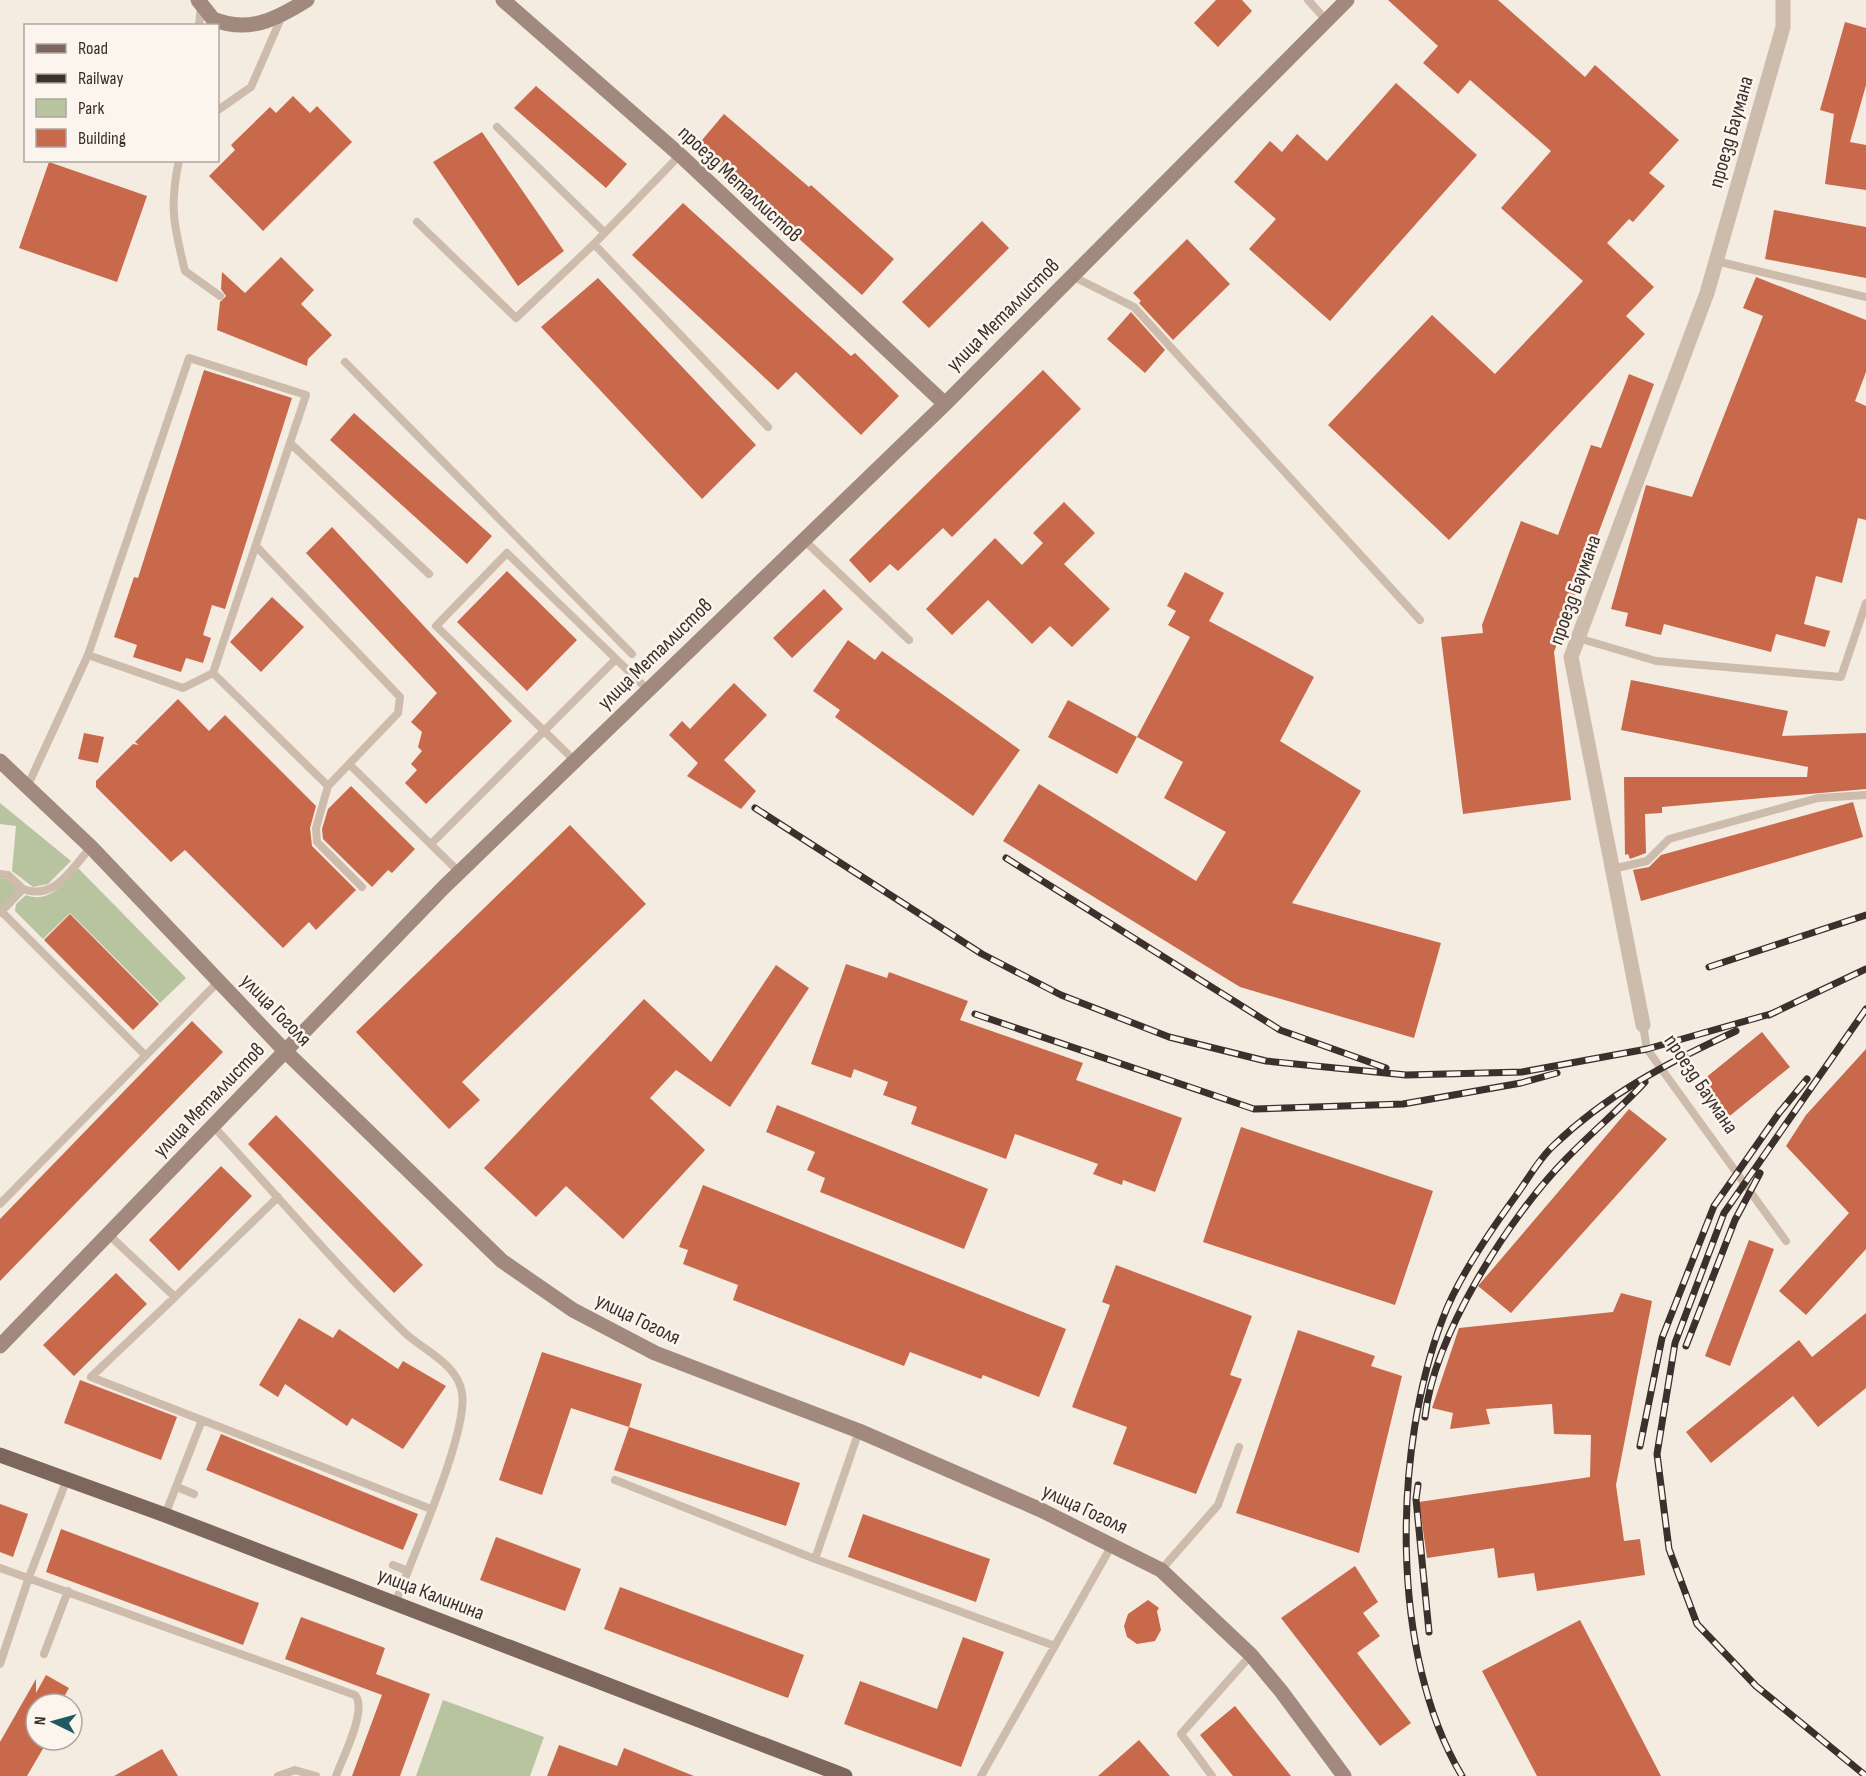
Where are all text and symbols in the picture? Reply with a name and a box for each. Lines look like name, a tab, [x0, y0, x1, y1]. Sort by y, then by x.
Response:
legend	[24, 24, 219, 162]
text: Road	[78, 38, 108, 59]
text: Railway	[78, 68, 123, 89]
street label: проезд Баумана	[1703, 73, 1759, 191]
text: Park	[78, 98, 104, 119]
street label: проезд Металлистов	[673, 120, 807, 248]
text: Building	[78, 128, 126, 149]
street label: улица Металлистов	[941, 253, 1065, 377]
street label: проезд Баумана	[1544, 532, 1606, 648]
street label: улица Металлистов	[592, 593, 718, 715]
street label: улица Гоголя	[235, 968, 317, 1052]
street label: проезд Баумана	[1659, 1029, 1743, 1139]
street label: улица Металлистов	[148, 1037, 270, 1163]
street label: улица Гоголя	[591, 1288, 685, 1350]
street label: улица Гоголя	[1038, 1478, 1132, 1540]
street label: улица Калинина	[374, 1562, 488, 1626]
north arrow	[24, 1692, 84, 1752]
text: N	[31, 1716, 50, 1726]

